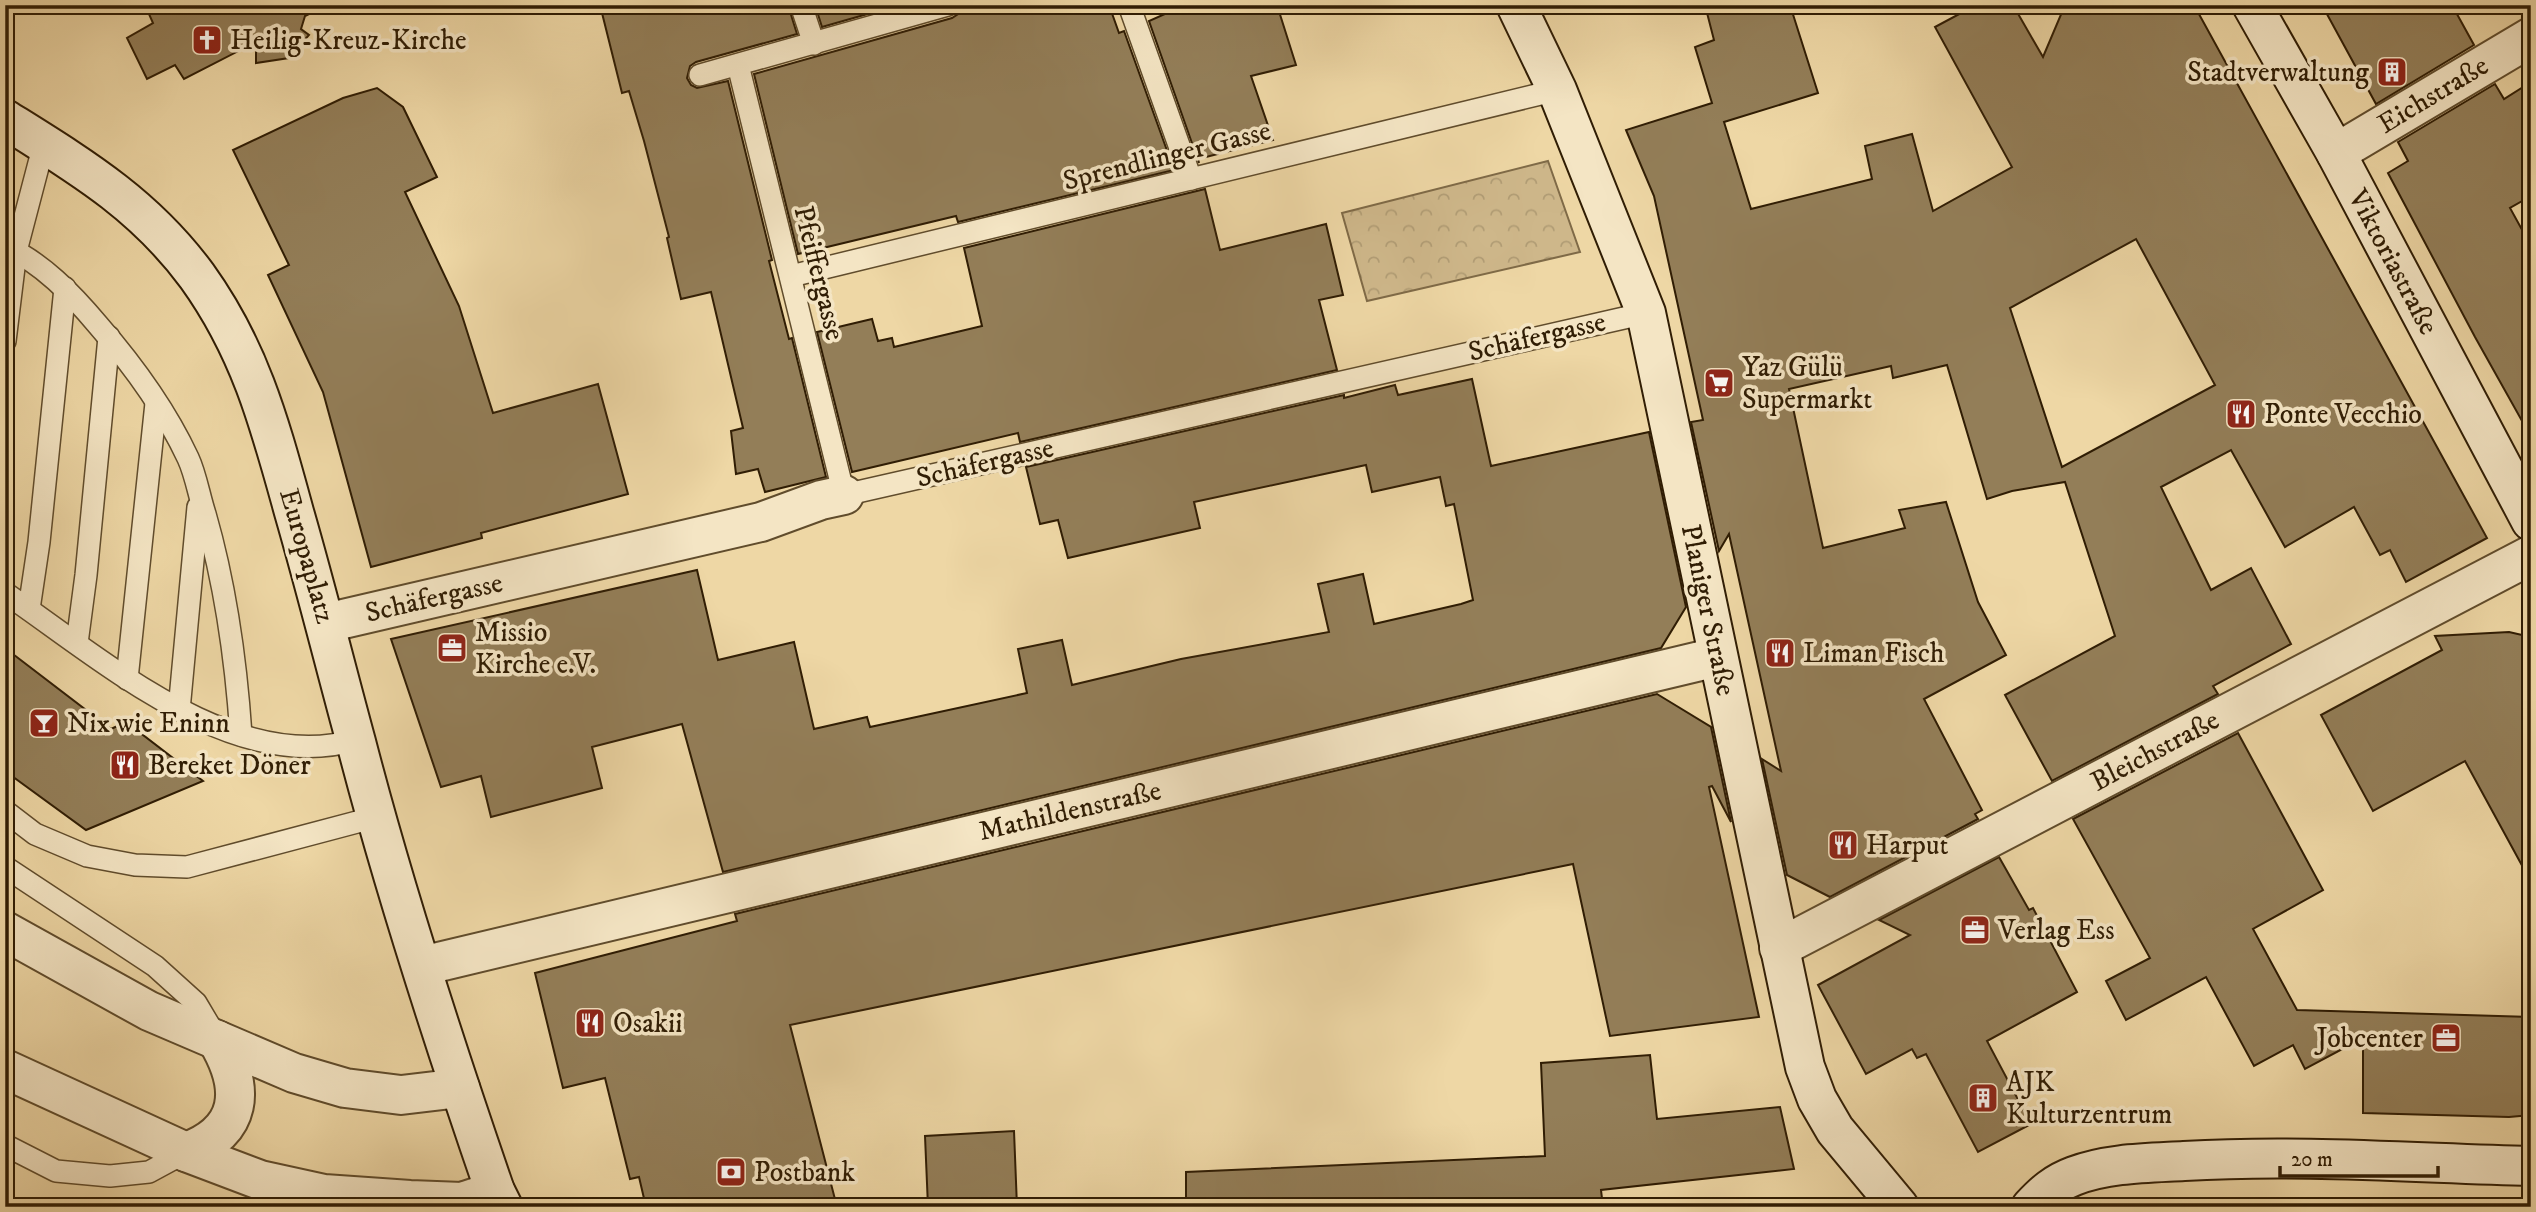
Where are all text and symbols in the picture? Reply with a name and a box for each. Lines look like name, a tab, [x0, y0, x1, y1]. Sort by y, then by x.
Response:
church icon: Heilig-Kreuz-Kirche	[190, 23, 224, 57]
place label: Heilig-Kreuz-Kirche	[230, 23, 467, 58]
street label: Eichstraße	[2371, 48, 2495, 142]
place label: Stadtverwaltung	[2187, 55, 2369, 90]
building icon: Stadtverwaltung	[2375, 55, 2409, 89]
street label: Sprendlinger Gasse	[1060, 113, 1274, 199]
street label: Viktoriastraße	[2340, 182, 2446, 341]
street label: Pfeiffergasse	[785, 202, 853, 344]
street label: Schäfergasse	[1465, 304, 1609, 370]
place label: Yaz Gülü Supermarkt	[1742, 350, 1872, 417]
supermarket icon: Yaz Gülü Supermarkt	[1702, 366, 1736, 400]
restaurant icon: Ponte Vecchio	[2224, 397, 2258, 431]
place label: Ponte Vecchio	[2264, 397, 2422, 432]
street label: Schäfergasse	[913, 430, 1057, 496]
street label: Europaplatz	[271, 485, 343, 627]
street label: Planiger Straße	[1673, 521, 1743, 699]
street label: Schäfergasse	[362, 565, 506, 631]
place label: Missio Kirche e.V.	[475, 615, 596, 682]
office icon: Missio Kirche e.V.	[435, 631, 469, 665]
restaurant icon: Liman Fisch	[1763, 636, 1797, 670]
place label: Liman Fisch	[1803, 636, 1945, 671]
street label: Bleichstraße	[2085, 703, 2225, 799]
bar icon: Nix wie Eninn	[27, 706, 61, 740]
place label: Nix wie Eninn	[67, 706, 230, 741]
restaurant icon: Bereket Döner	[108, 748, 142, 782]
place label: Bereket Döner	[148, 748, 311, 783]
street label: Mathildenstraße	[975, 773, 1165, 849]
restaurant icon: Harput	[1826, 828, 1860, 862]
place label: Harput	[1866, 828, 1948, 863]
office icon: Verlag Ess	[1958, 913, 1992, 947]
place label: Verlag Ess	[1997, 913, 2115, 948]
restaurant icon: Osakii	[573, 1006, 607, 1040]
place label: Osakii	[613, 1006, 682, 1041]
place label: Jobcenter	[2314, 1021, 2424, 1056]
office icon: Jobcenter	[2429, 1021, 2463, 1055]
place label: AJK Kulturzentrum	[2006, 1065, 2172, 1132]
building icon: AJK Kulturzentrum	[1966, 1081, 2000, 1115]
scale bar	[2280, 1135, 2438, 1179]
text: 20 m	[2291, 1147, 2333, 1173]
bank icon: Postbank	[714, 1155, 748, 1189]
place label: Postbank	[754, 1155, 855, 1190]

